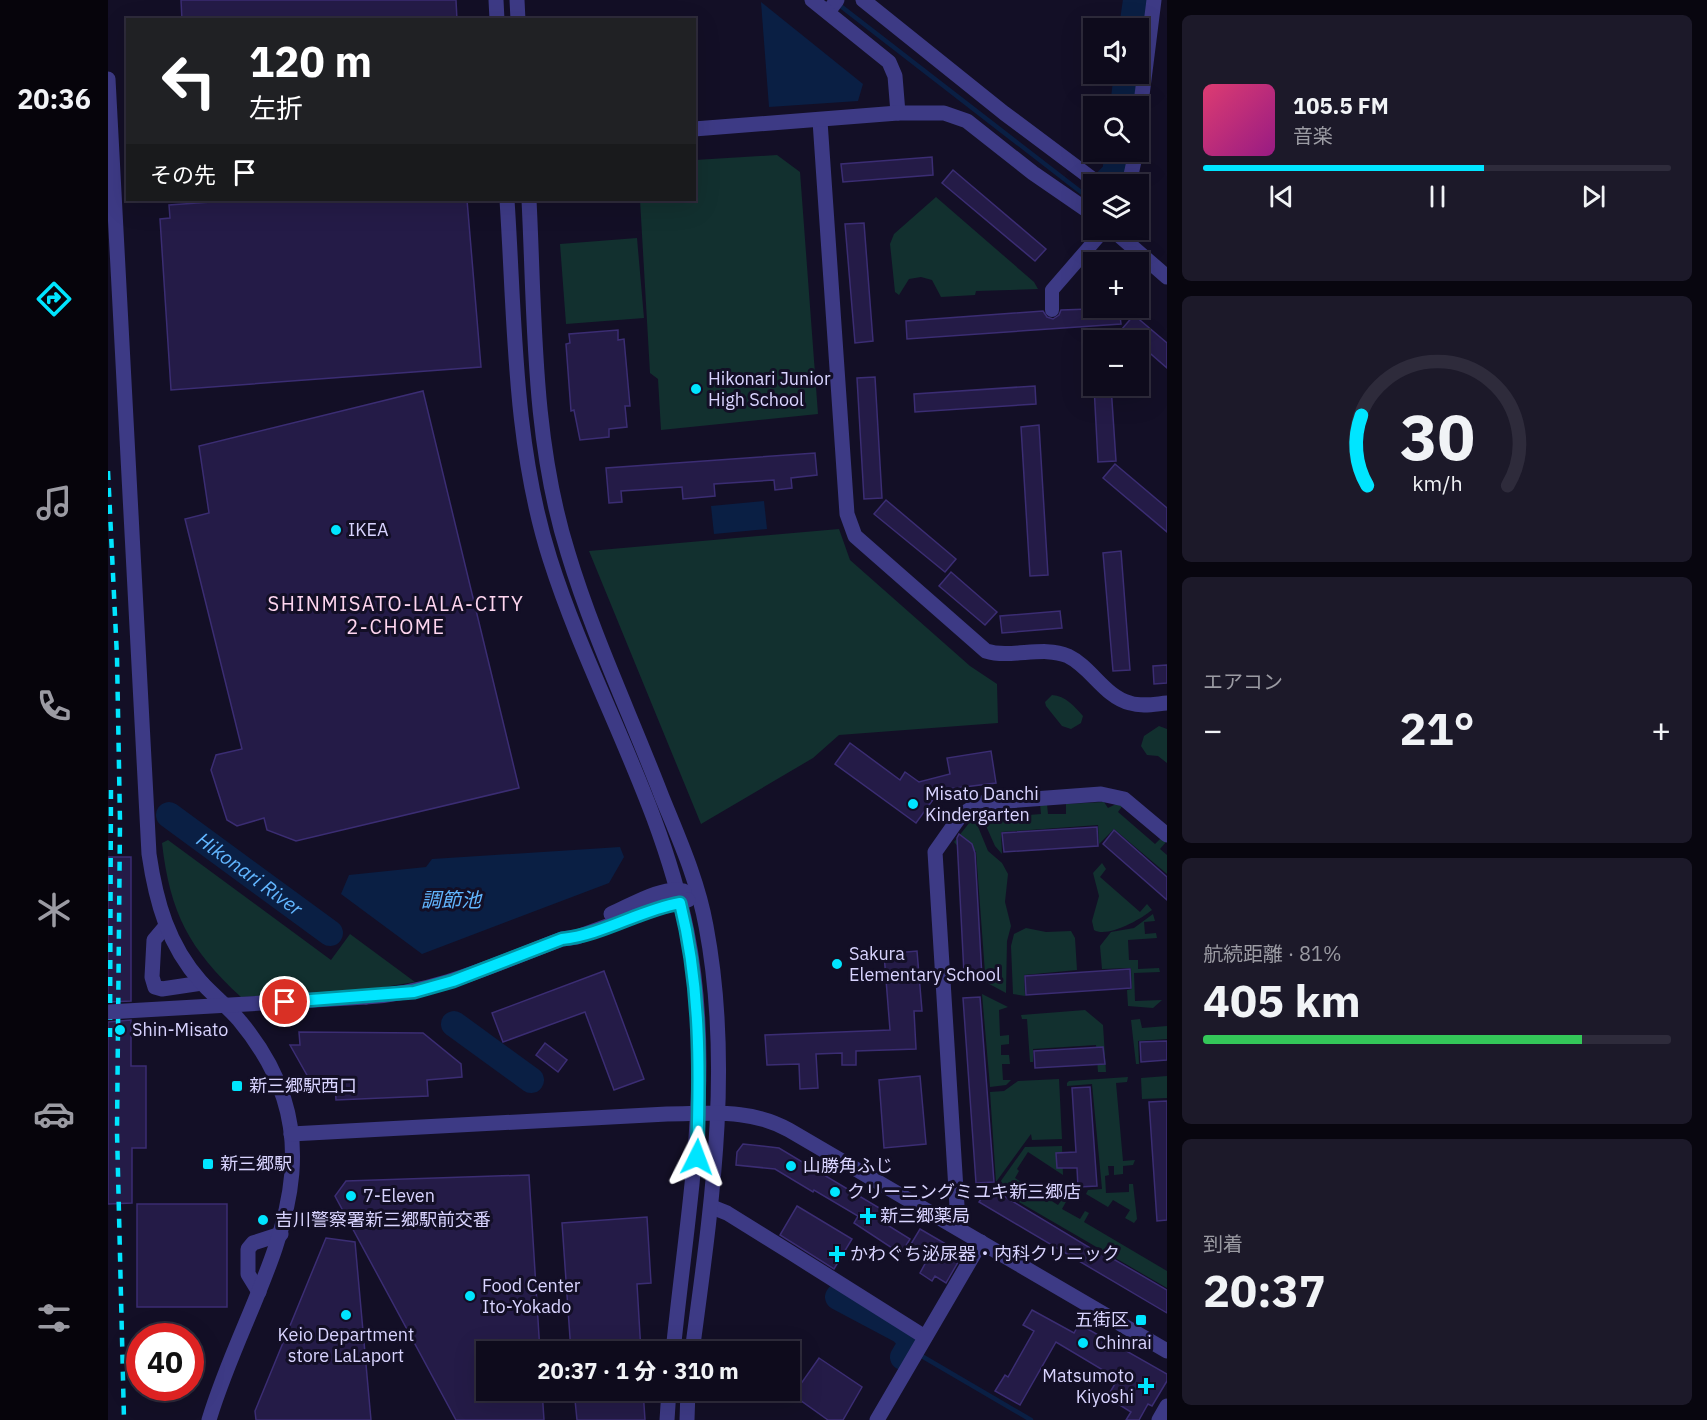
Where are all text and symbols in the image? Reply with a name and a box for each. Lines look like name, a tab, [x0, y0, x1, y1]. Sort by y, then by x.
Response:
map controls	[1083, 18, 1149, 396]
button: sound	[1083, 18, 1149, 84]
text: 120 m	[249, 34, 372, 89]
icon: left	[150, 42, 228, 120]
text: 20:36	[17, 81, 91, 116]
text: 左折	[249, 90, 303, 125]
text: 105.5 FM	[1293, 91, 1389, 120]
button: search	[1083, 96, 1149, 162]
text: 音楽	[1293, 122, 1333, 149]
icon: arrive	[228, 156, 261, 189]
text: その先	[150, 160, 216, 189]
button: layers	[1083, 174, 1149, 240]
icon: previous	[1265, 180, 1298, 213]
icon: pause	[1421, 180, 1454, 213]
icon: next	[1577, 180, 1610, 213]
button: +	[1083, 252, 1149, 318]
icon: directions	[33, 278, 75, 320]
button: −	[1083, 330, 1149, 396]
place label: Hikonari Junior High School	[708, 367, 831, 411]
marker: Hikonari Junior High School	[689, 382, 703, 396]
text: 30	[1400, 396, 1474, 477]
text: km/h	[1412, 469, 1462, 497]
icon: music	[33, 482, 75, 524]
place label: IKEA	[348, 518, 389, 541]
marker: IKEA	[329, 523, 343, 537]
district label: SHINMISATO-LALA-CITY 2-CHOME	[268, 590, 524, 640]
text: エアコン	[1203, 668, 1283, 695]
icon: phone	[33, 685, 75, 727]
text: 21°	[1399, 699, 1475, 757]
text: −	[1203, 708, 1223, 751]
text: +	[1651, 708, 1671, 751]
place label: Misato Danchi Kindergarten	[925, 782, 1039, 826]
marker: Misato Danchi Kindergarten	[906, 797, 920, 811]
water label: Hikonari River	[192, 826, 309, 922]
water label: 調節池	[421, 886, 483, 913]
icon: climate	[33, 889, 75, 931]
text: 航続距離 · 81%	[1203, 940, 1342, 967]
place label: Sakura Elementary School	[849, 942, 1001, 986]
marker: Sakura Elementary School	[830, 957, 844, 971]
text: 405 km	[1203, 971, 1361, 1029]
pin	[259, 976, 310, 1027]
icon: arrive	[268, 985, 301, 1018]
place label: Shin-Misato	[132, 1018, 228, 1041]
marker: Shin-Misato	[113, 1023, 127, 1037]
place label: 新三郷駅西口	[249, 1074, 357, 1097]
marker: 新三郷駅西口	[230, 1079, 244, 1093]
icon: car	[33, 1093, 75, 1135]
position arrow	[665, 1125, 729, 1189]
place label: 新三郷駅	[220, 1152, 292, 1175]
place label: 山勝角ふじ	[803, 1154, 893, 1177]
marker: 新三郷駅	[201, 1157, 215, 1171]
marker: 山勝角ふじ	[784, 1159, 798, 1173]
place label: クリーニングミユキ新三郷店	[847, 1180, 1081, 1203]
place label: 7-Eleven	[363, 1184, 435, 1207]
marker: クリーニングミユキ新三郷店	[828, 1185, 842, 1199]
marker: 7-Eleven	[344, 1189, 358, 1203]
place label: 新三郷薬局	[880, 1204, 970, 1227]
place label: 吉川警察署新三郷駅前交番	[275, 1208, 491, 1231]
marker: 新三郷薬局	[861, 1209, 875, 1223]
marker: 吉川警察署新三郷駅前交番	[256, 1213, 270, 1227]
text: 到着	[1203, 1230, 1243, 1257]
place label: かわぐち泌尿器・内科クリニック	[850, 1242, 1120, 1265]
marker: かわぐち泌尿器・内科クリニック	[828, 1245, 846, 1263]
text: 20:37	[1203, 1261, 1326, 1319]
place label: Food Center Ito-Yokado	[482, 1274, 581, 1318]
marker: Food Center Ito-Yokado	[463, 1289, 477, 1303]
icon: filters	[33, 1297, 75, 1339]
marker: Keio Department store LaLaport	[339, 1308, 353, 1322]
place label: 五街区	[1075, 1308, 1129, 1331]
marker: 五街区	[1134, 1313, 1148, 1327]
speed limit sign: 40	[126, 1323, 204, 1401]
place label: Keio Department store LaLaport	[278, 1323, 414, 1367]
place label: Chinrai	[1095, 1331, 1152, 1354]
marker: Chinrai	[1076, 1336, 1090, 1350]
text: 20:37 · 1 分 · 310 m	[537, 1356, 739, 1385]
place label: Matsumoto Kiyoshi	[1042, 1364, 1134, 1408]
marker: Matsumoto Kiyoshi	[1139, 1379, 1153, 1393]

